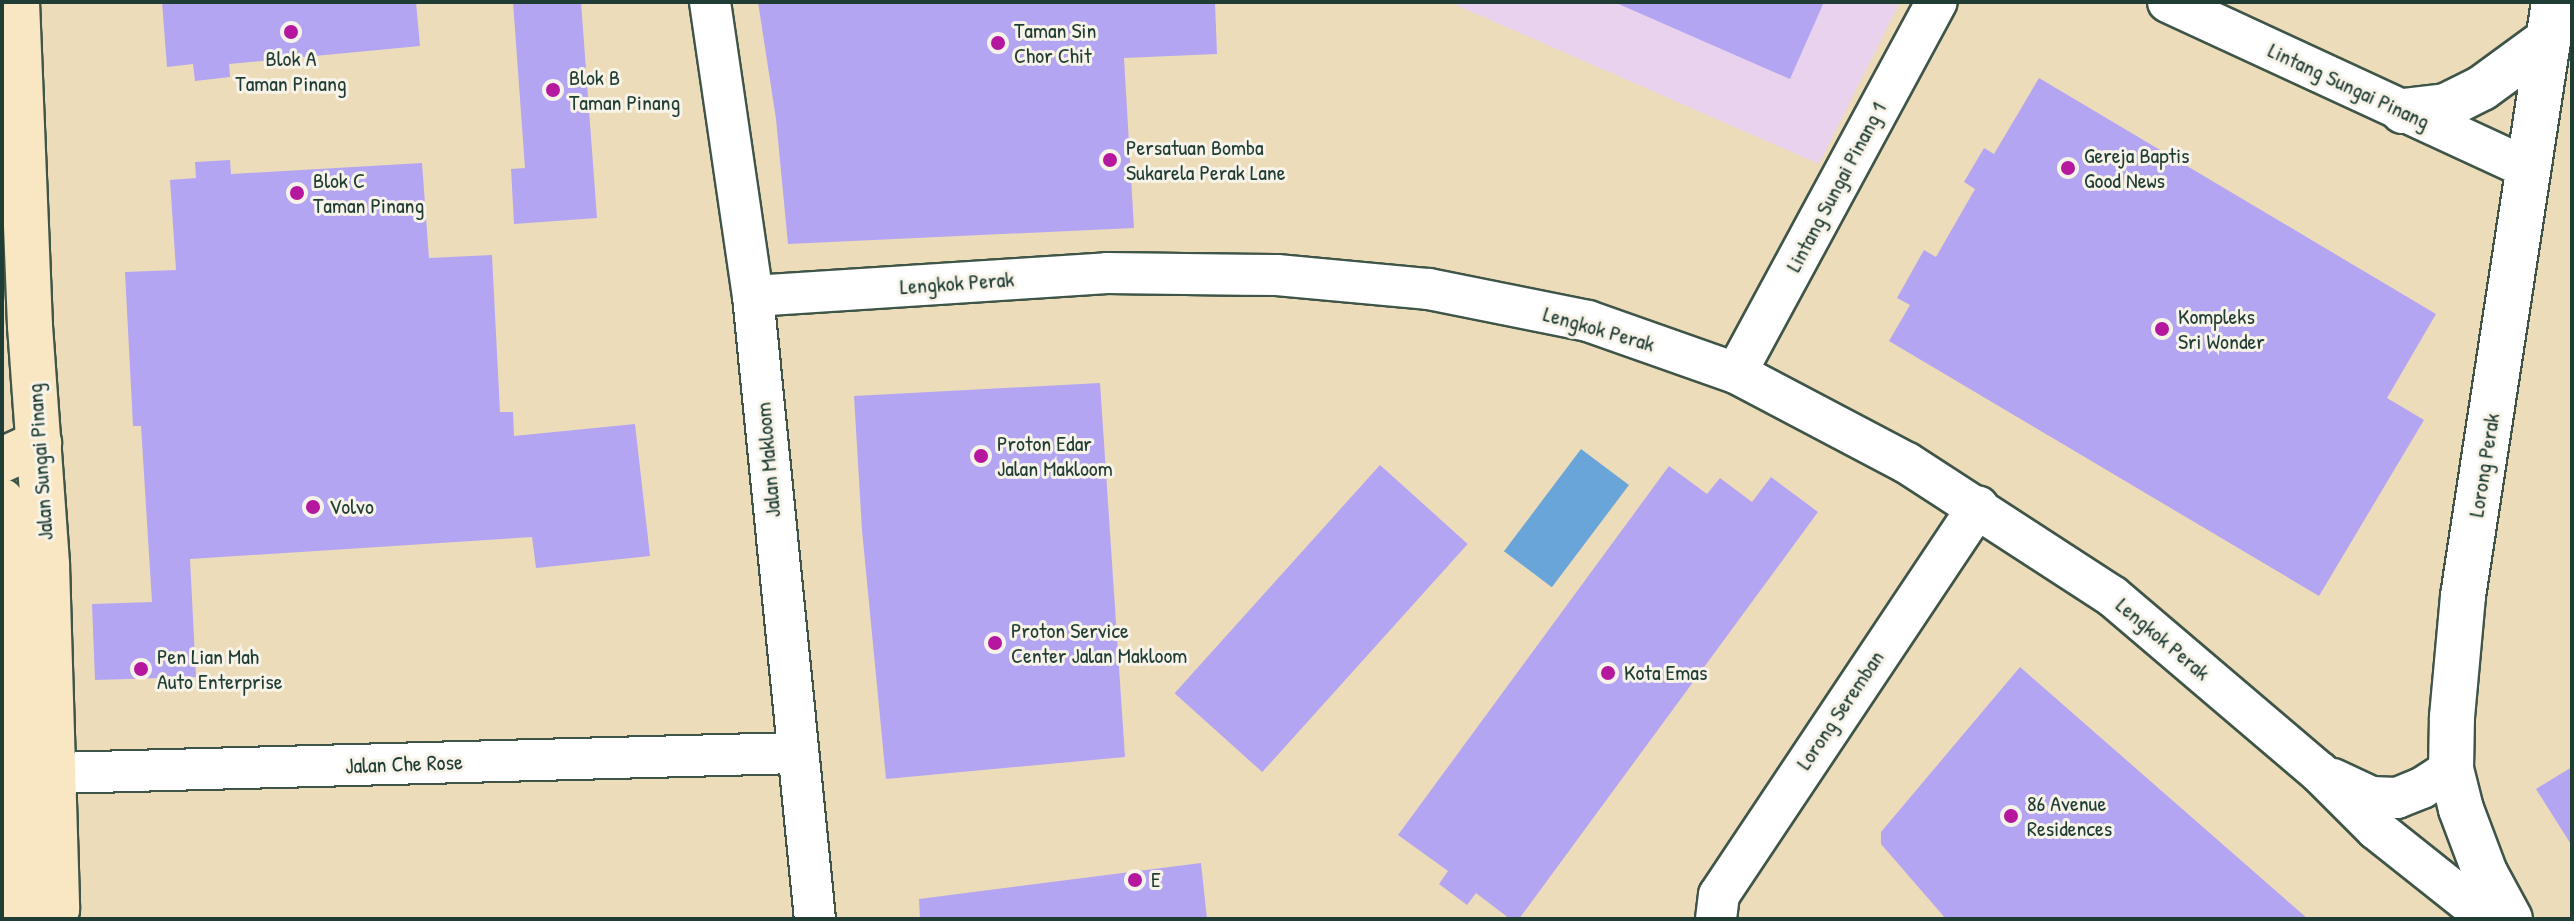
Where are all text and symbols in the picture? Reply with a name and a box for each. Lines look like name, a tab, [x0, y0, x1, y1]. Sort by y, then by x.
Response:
place label: Taman Sin Chor Chit	[1014, 17, 1096, 68]
marker: Blok A Taman Pinang	[282, 23, 300, 41]
marker: Taman Sin Chor Chit	[989, 34, 1007, 52]
street label: Lintang Sungai Pinang	[2264, 37, 2434, 135]
place label: Blok A Taman Pinang	[235, 45, 347, 96]
place label: Blok B Taman Pinang	[569, 64, 680, 116]
marker: Blok B Taman Pinang	[544, 81, 562, 99]
street label: Lintang Sungai Pinang 1	[1780, 98, 1892, 276]
place label: Persatuan Bomba Sukarela Perak Lane	[1126, 134, 1286, 186]
place label: Gereja Baptis Good News	[2084, 142, 2190, 194]
marker: Persatuan Bomba Sukarela Perak Lane	[1101, 151, 1119, 169]
marker: Gereja Baptis Good News	[2059, 159, 2077, 177]
place label: Blok C Taman Pinang	[313, 167, 424, 218]
marker: Blok C Taman Pinang	[288, 184, 306, 202]
street label: Lengkok Perak	[899, 266, 1015, 300]
street label: Lengkok Perak	[1540, 301, 1658, 357]
place label: Kompleks Sri Wonder	[2178, 303, 2265, 354]
marker: Kompleks Sri Wonder	[2153, 320, 2171, 338]
street label: Jalan Sungai Pinang	[21, 383, 59, 541]
street label: Jalan Makloom	[750, 401, 786, 519]
street label: Lorong Perak	[2463, 411, 2505, 519]
place label: Proton Edar Jalan Makloom	[997, 430, 1113, 482]
marker: Proton Edar Jalan Makloom	[972, 447, 990, 465]
place label: Volvo	[329, 494, 374, 520]
marker: Volvo	[304, 498, 322, 516]
street label: Lengkok Perak	[2111, 592, 2215, 686]
place label: Proton Service Center Jalan Makloom	[1011, 617, 1187, 668]
marker: Proton Service Center Jalan Makloom	[986, 634, 1004, 652]
place label: Pen Lian Mah Auto Enterprise	[157, 643, 283, 694]
street label: Lorong Seremban	[1791, 645, 1889, 775]
marker: Pen Lian Mah Auto Enterprise	[132, 660, 150, 678]
place label: Kota Emas	[1624, 660, 1707, 686]
marker: Kota Emas	[1599, 664, 1617, 682]
street label: Jalan Che Rose	[345, 749, 463, 779]
place label: 86 Avenue Residences	[2027, 790, 2112, 842]
marker: 86 Avenue Residences	[2002, 807, 2020, 825]
place label: E	[1151, 867, 1161, 893]
marker: E	[1126, 871, 1144, 889]

